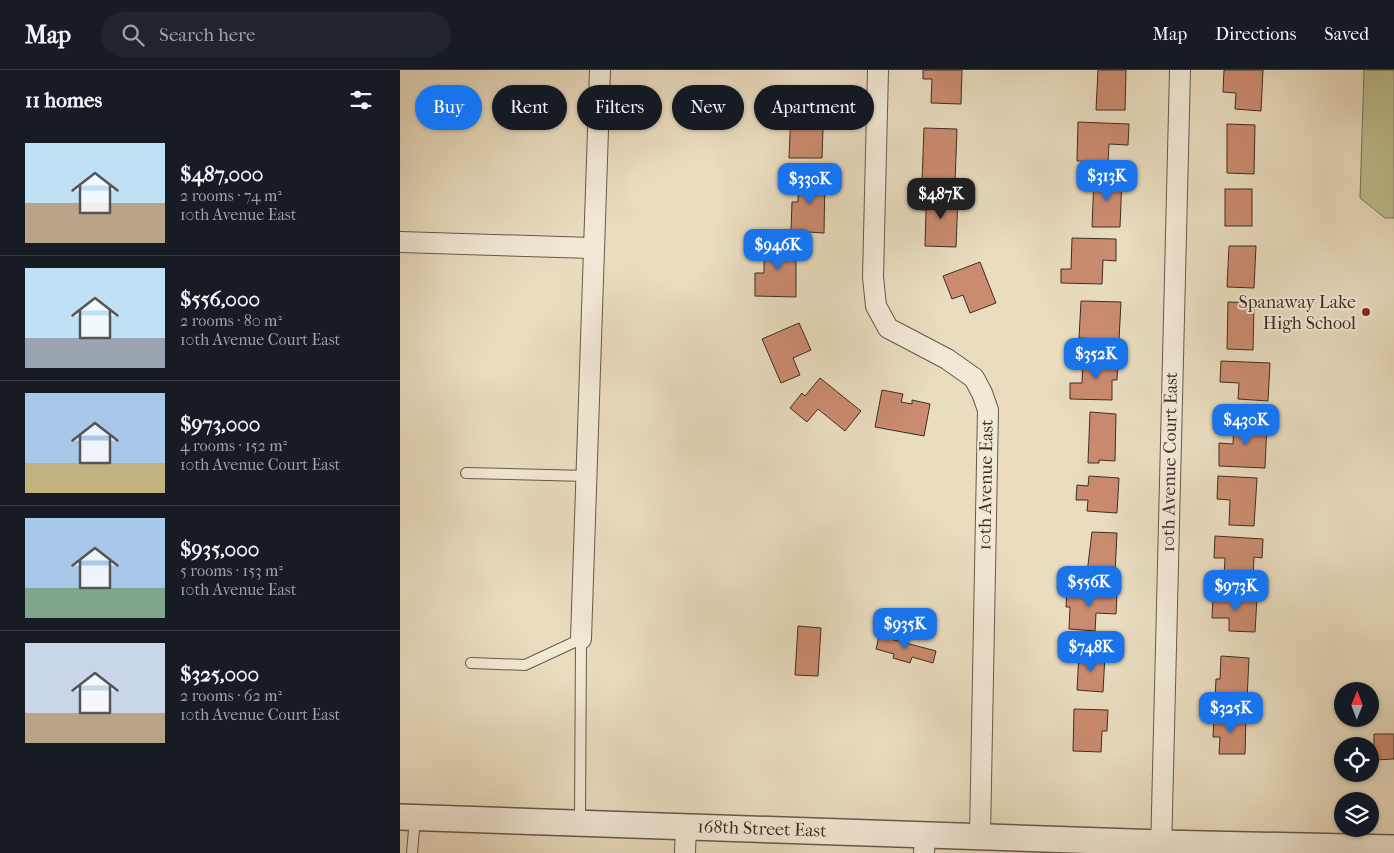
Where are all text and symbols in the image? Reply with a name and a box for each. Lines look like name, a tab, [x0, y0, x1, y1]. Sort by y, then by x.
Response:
search box	[101, 12, 451, 57]
text: Map	[25, 21, 71, 49]
icon: search	[119, 21, 147, 49]
text: Search here	[159, 24, 255, 46]
text: Map	[1153, 24, 1187, 45]
text: Directions	[1215, 24, 1296, 45]
text: Saved	[1324, 24, 1369, 45]
chip: Buy	[415, 85, 482, 130]
chip: Rent	[492, 85, 567, 130]
chip: Filters	[577, 85, 662, 130]
chip: New	[672, 85, 744, 130]
chip: Apartment	[754, 85, 874, 130]
icon: filters	[347, 86, 375, 114]
text: 11 homes	[25, 88, 102, 112]
pin: $313K	[1072, 160, 1142, 202]
text: $487,000	[180, 162, 263, 186]
pin: $330K	[775, 162, 845, 205]
icon: home	[65, 163, 125, 223]
text: $313K	[1087, 166, 1127, 185]
text: $330K	[789, 169, 831, 188]
pin: $487K	[906, 178, 976, 220]
text: $487K	[918, 184, 964, 203]
text: 2 rooms · 74 m²	[180, 186, 282, 205]
text: 10th Avenue East	[180, 205, 296, 224]
pin: $946K	[743, 228, 813, 271]
text: $946K	[755, 235, 801, 254]
text: $556,000	[180, 287, 260, 311]
icon: home	[65, 288, 125, 348]
place label: Spanaway Lake High School	[1238, 292, 1356, 334]
marker: Spanaway Lake High School	[1360, 306, 1372, 318]
text: 2 rooms · 80 m²	[180, 311, 282, 330]
text: 10th Avenue Court East	[180, 330, 340, 349]
pin: $352K	[1061, 338, 1131, 380]
text: $352K	[1075, 344, 1117, 363]
street label: 10th Avenue Court East	[1158, 371, 1182, 552]
pin: $430K	[1211, 404, 1281, 446]
text: $430K	[1223, 410, 1269, 429]
text: $973,000	[180, 412, 260, 436]
icon: home	[65, 413, 125, 473]
street label: 10th Avenue East	[974, 419, 998, 551]
text: 4 rooms · 152 m²	[180, 436, 287, 455]
text: 10th Avenue Court East	[180, 455, 340, 474]
text: $935,000	[180, 537, 259, 561]
icon: home	[65, 538, 125, 598]
text: 5 rooms · 153 m²	[180, 561, 283, 580]
pin: $556K	[1054, 566, 1124, 608]
pin: $973K	[1201, 570, 1271, 612]
text: $556K	[1068, 572, 1110, 591]
text: $973K	[1214, 576, 1258, 595]
text: 10th Avenue East	[180, 580, 296, 599]
pin: $935K	[870, 608, 940, 650]
text: $935K	[884, 614, 926, 633]
pin: $748K	[1056, 630, 1126, 673]
text: $748K	[1068, 637, 1114, 656]
text: $325,000	[180, 662, 259, 686]
icon: home	[65, 663, 125, 723]
north arrow	[1334, 682, 1379, 728]
map controls	[1334, 682, 1379, 837]
text: 2 rooms · 62 m²	[180, 686, 282, 705]
pin: $325K	[1196, 692, 1266, 734]
text: $325K	[1210, 698, 1252, 717]
text: 10th Avenue Court East	[180, 705, 340, 724]
button: locate	[1334, 737, 1379, 782]
button: layers	[1334, 792, 1379, 837]
street label: 168th Street East	[697, 816, 828, 842]

